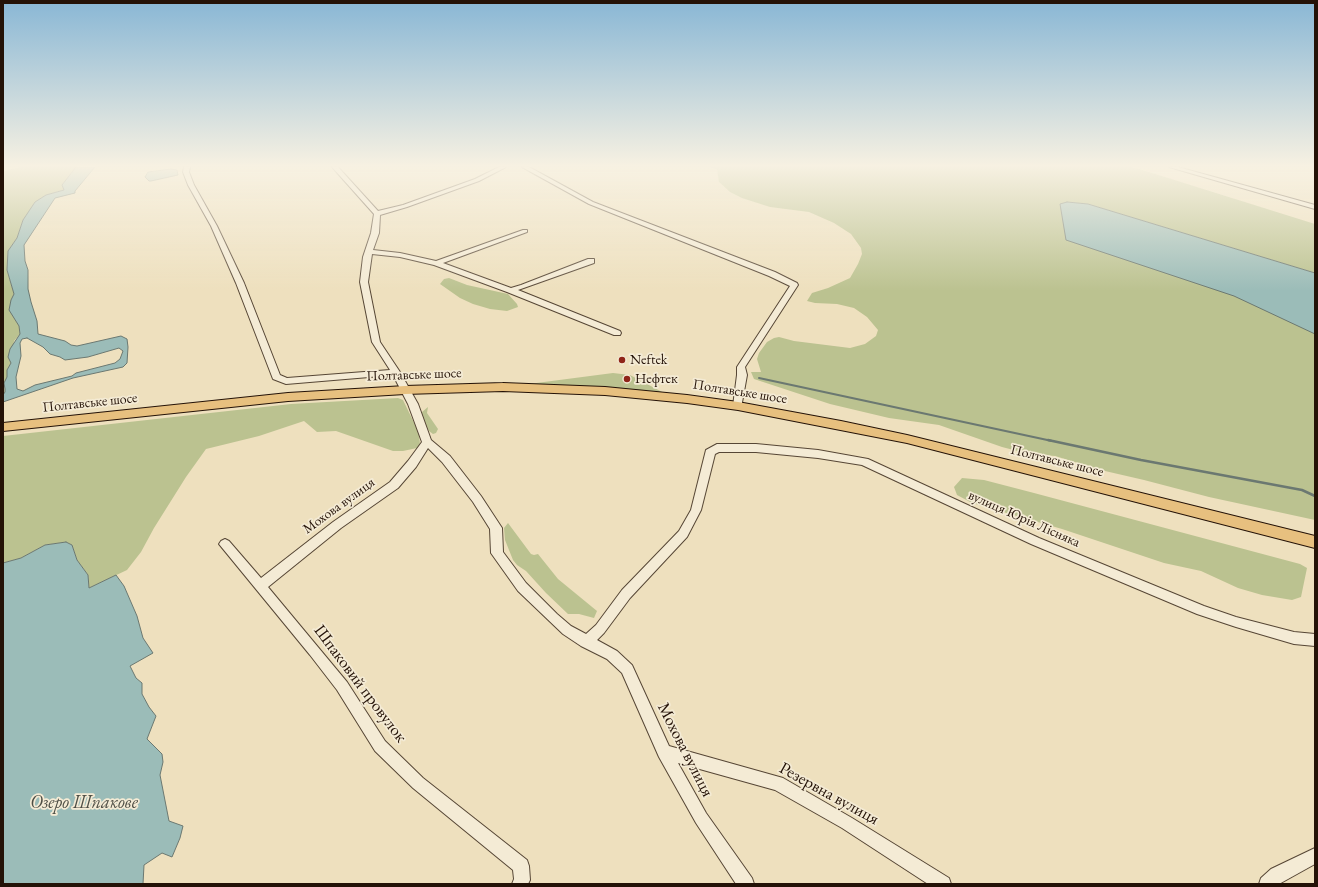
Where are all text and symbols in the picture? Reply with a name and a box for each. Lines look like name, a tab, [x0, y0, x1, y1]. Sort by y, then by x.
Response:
place label: Neftek	[630, 352, 667, 368]
marker: Neftek	[617, 355, 627, 365]
street label: Полтавське шосе	[366, 365, 462, 385]
place label: Нефтек	[635, 371, 678, 387]
marker: Нефтек	[622, 374, 632, 384]
street label: Полтавське шосе	[692, 376, 788, 408]
street label: Полтавське шосе	[42, 390, 138, 416]
street label: Полтавське шосе	[1009, 441, 1105, 481]
street label: Мохова вулиця	[300, 474, 378, 538]
street label: вулиця Юрія Лісняка	[966, 487, 1082, 551]
street label: Шпаковий провулок	[309, 621, 411, 747]
street label: Мохова вулиця	[653, 700, 717, 800]
street label: Резервна вулиця	[776, 758, 882, 830]
water label: Озеро Шпакове	[30, 792, 138, 814]

